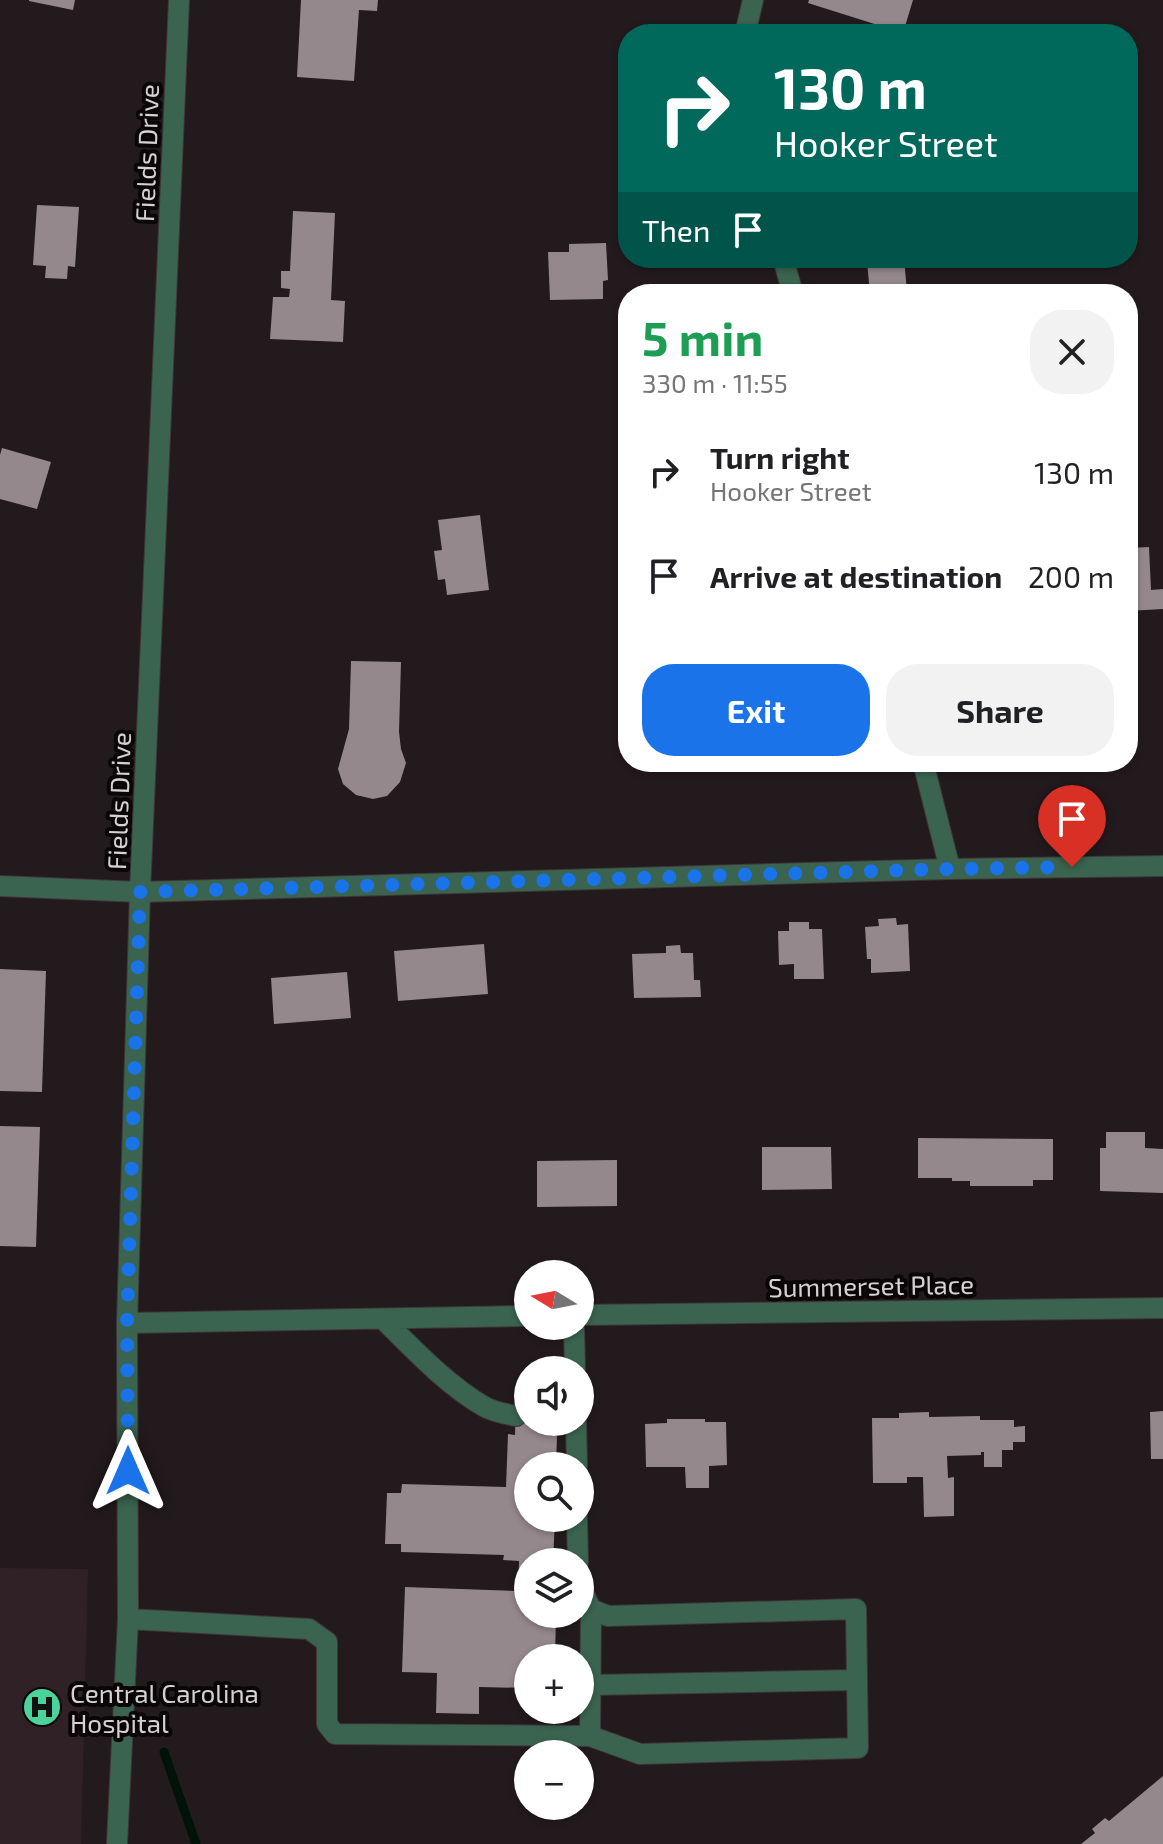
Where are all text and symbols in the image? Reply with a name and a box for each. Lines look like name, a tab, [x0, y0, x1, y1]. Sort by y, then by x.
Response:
text: 130 m	[774, 53, 927, 120]
icon: right	[642, 56, 746, 160]
street label: Fields Drive	[128, 84, 164, 222]
text: Hooker Street	[774, 121, 998, 164]
icon: arrive	[726, 208, 770, 252]
text: Then	[642, 212, 710, 248]
text: 5 min	[642, 308, 763, 366]
button: close	[1030, 310, 1114, 394]
text: 330 m · 11:55	[642, 367, 788, 398]
text: Turn right	[710, 439, 850, 475]
icon: right	[642, 450, 686, 494]
text: 130 m	[1034, 454, 1114, 490]
text: Hooker Street	[710, 475, 872, 506]
icon: arrive	[642, 554, 686, 598]
text: Arrive at destination	[710, 558, 1002, 594]
text: 200 m	[1028, 558, 1114, 594]
button: Exit	[642, 664, 870, 756]
button: Share	[886, 664, 1114, 756]
street label: Fields Drive	[100, 732, 136, 870]
pin	[1038, 785, 1106, 867]
icon: arrive	[1050, 797, 1094, 841]
north arrow	[514, 1260, 594, 1340]
map controls	[514, 1260, 594, 1820]
street label: Summerset Place	[768, 1268, 974, 1302]
button: sound	[514, 1356, 594, 1436]
position arrow	[86, 1429, 170, 1513]
button: search	[514, 1452, 594, 1532]
button: layers	[514, 1548, 594, 1628]
button: +	[514, 1644, 594, 1724]
place label: Central Carolina Hospital	[70, 1677, 259, 1738]
hospital icon: Central Carolina Hospital	[21, 1686, 63, 1728]
button: −	[514, 1740, 594, 1820]

